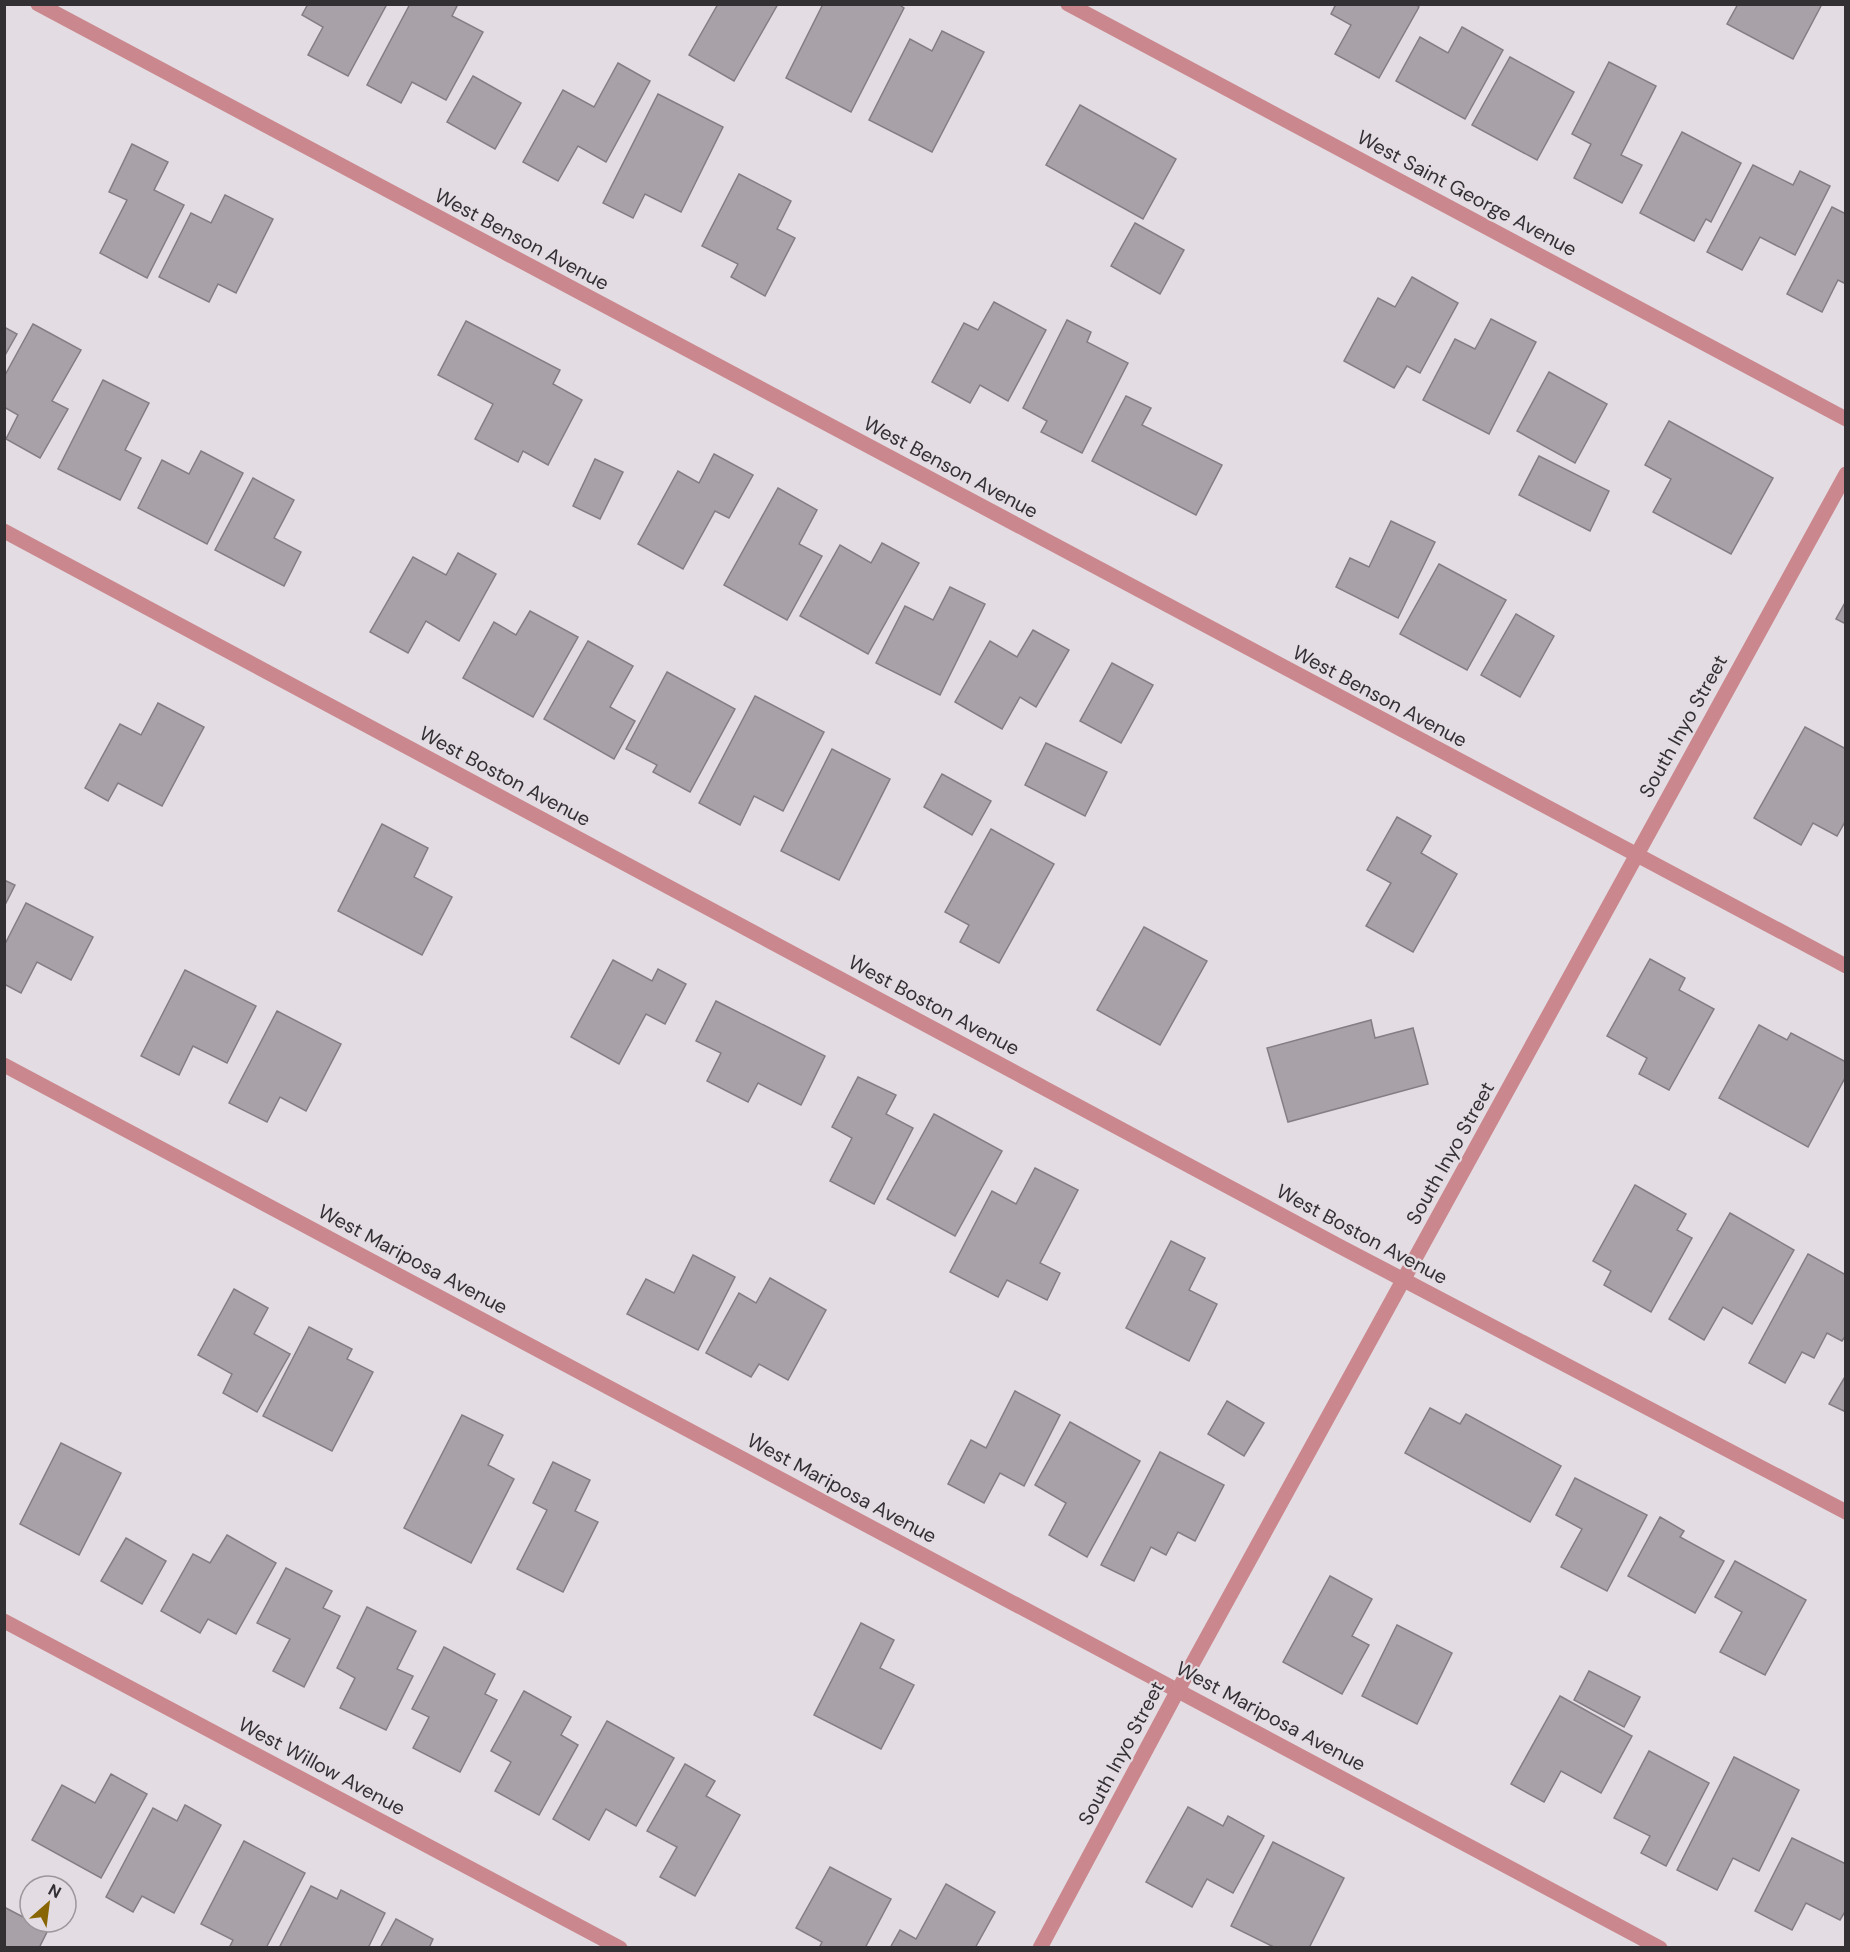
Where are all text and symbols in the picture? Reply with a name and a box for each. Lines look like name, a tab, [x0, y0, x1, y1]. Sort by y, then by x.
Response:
street label: West Saint George Avenue	[1353, 124, 1581, 262]
street label: West Benson Avenue	[430, 182, 614, 296]
street label: West Benson Avenue	[859, 410, 1043, 524]
street label: West Benson Avenue	[1288, 639, 1472, 753]
street label: South Inyo Street	[1633, 650, 1733, 802]
street label: West Boston Avenue	[415, 720, 595, 832]
street label: West Boston Avenue	[844, 949, 1024, 1061]
street label: South Inyo Street	[1400, 1077, 1500, 1229]
street label: West Boston Avenue	[1272, 1178, 1452, 1290]
street label: West Mariposa Avenue	[314, 1198, 512, 1320]
street label: West Mariposa Avenue	[743, 1427, 941, 1549]
street label: West Mariposa Avenue	[1172, 1655, 1370, 1777]
street label: South Inyo Street	[1072, 1676, 1170, 1830]
street label: West Willow Avenue	[234, 1711, 410, 1821]
north arrow	[18, 1874, 78, 1934]
text: N	[45, 1879, 65, 1903]

